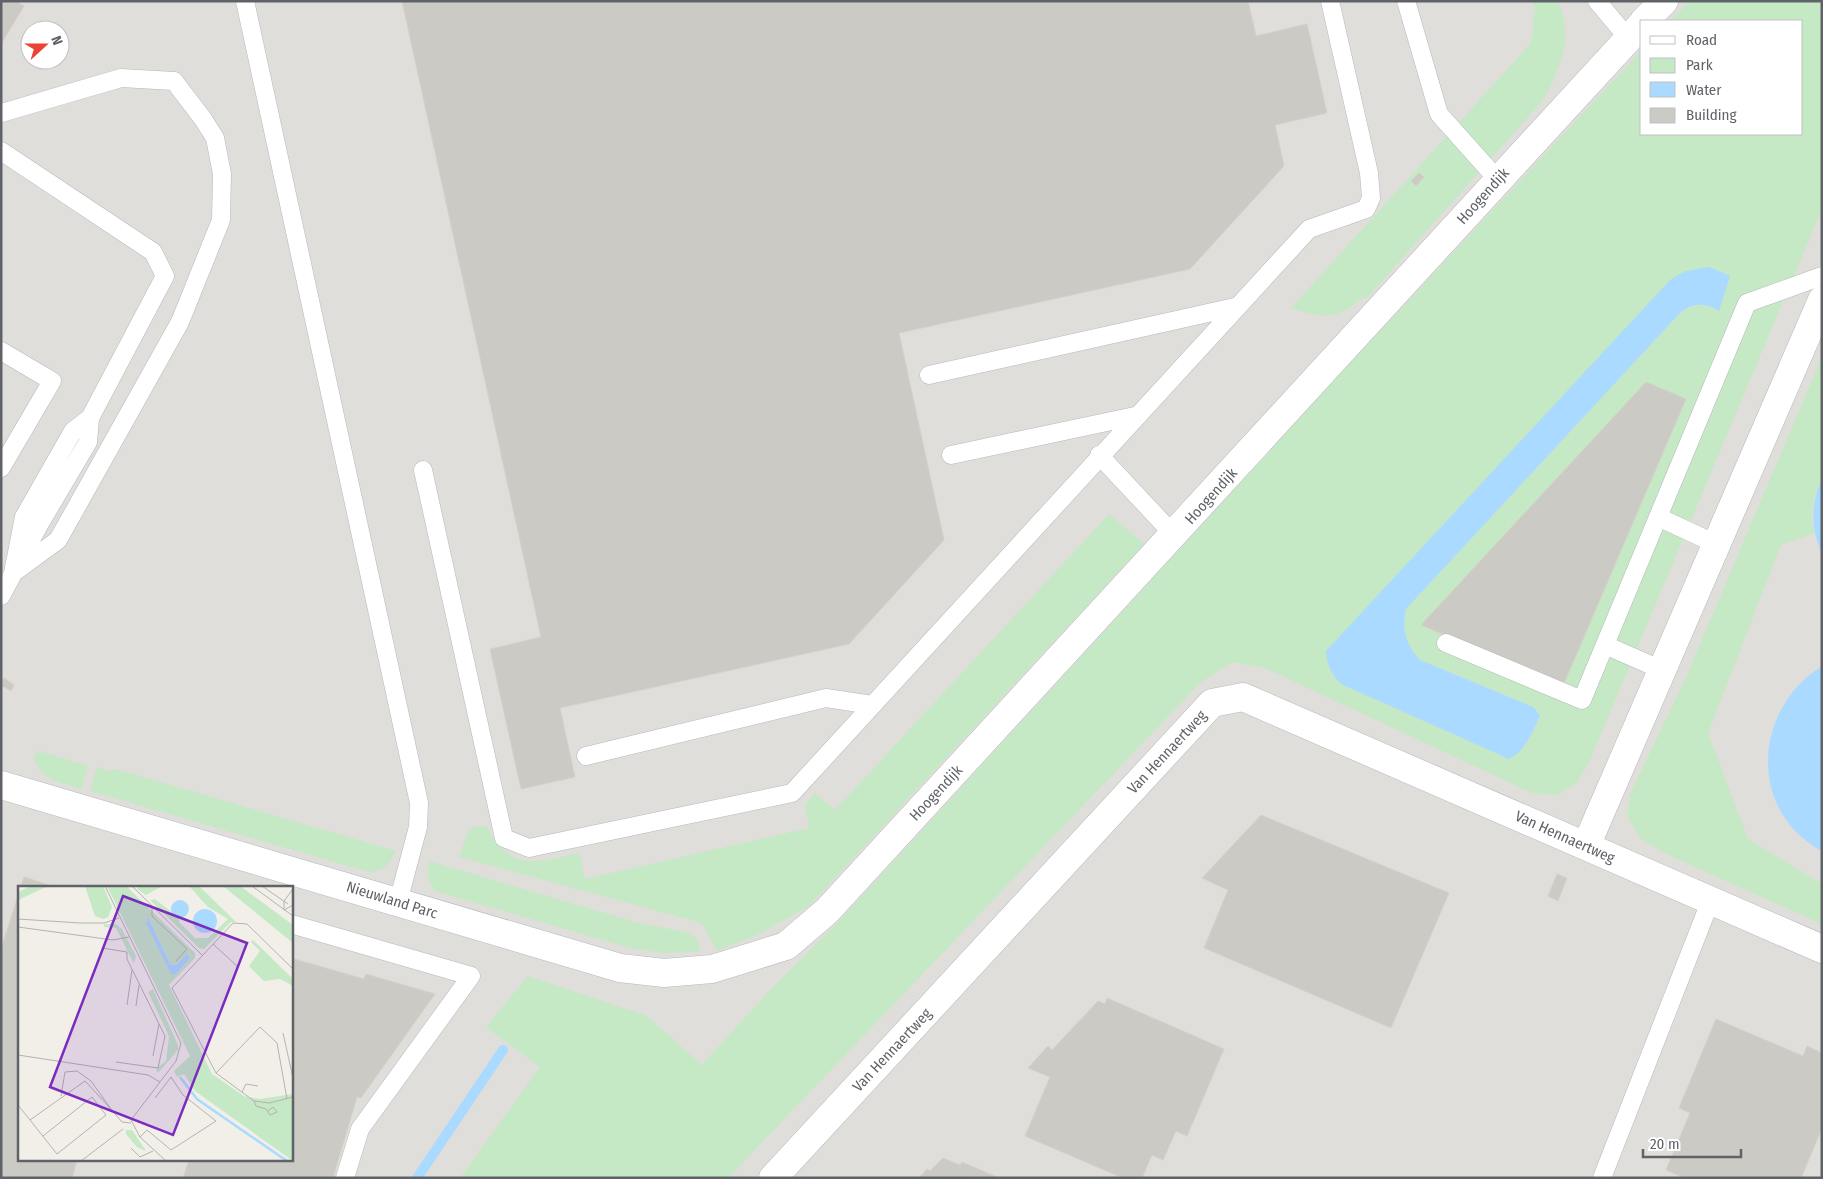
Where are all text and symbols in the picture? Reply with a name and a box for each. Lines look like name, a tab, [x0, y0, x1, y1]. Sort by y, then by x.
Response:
north arrow	[20, 20, 70, 70]
legend	[1640, 20, 1803, 135]
text: Road	[1686, 31, 1717, 49]
text: N	[47, 34, 66, 47]
text: Park	[1686, 56, 1713, 74]
text: Water	[1686, 81, 1722, 99]
text: Building	[1686, 106, 1737, 124]
street label: Hoogendijk	[1453, 164, 1513, 228]
street label: Hoogendijk	[1181, 464, 1241, 528]
street label: Van Hennaertweg	[1124, 707, 1210, 797]
street label: Hoogendijk	[906, 761, 966, 825]
street label: Van Hennaertweg	[1512, 807, 1618, 867]
street label: Nieuwland Parc	[344, 878, 440, 923]
inset map	[18, 886, 292, 1162]
street label: Van Hennaertweg	[849, 1005, 935, 1095]
scale bar	[1643, 1126, 1740, 1158]
text: 20 m	[1650, 1135, 1680, 1153]

